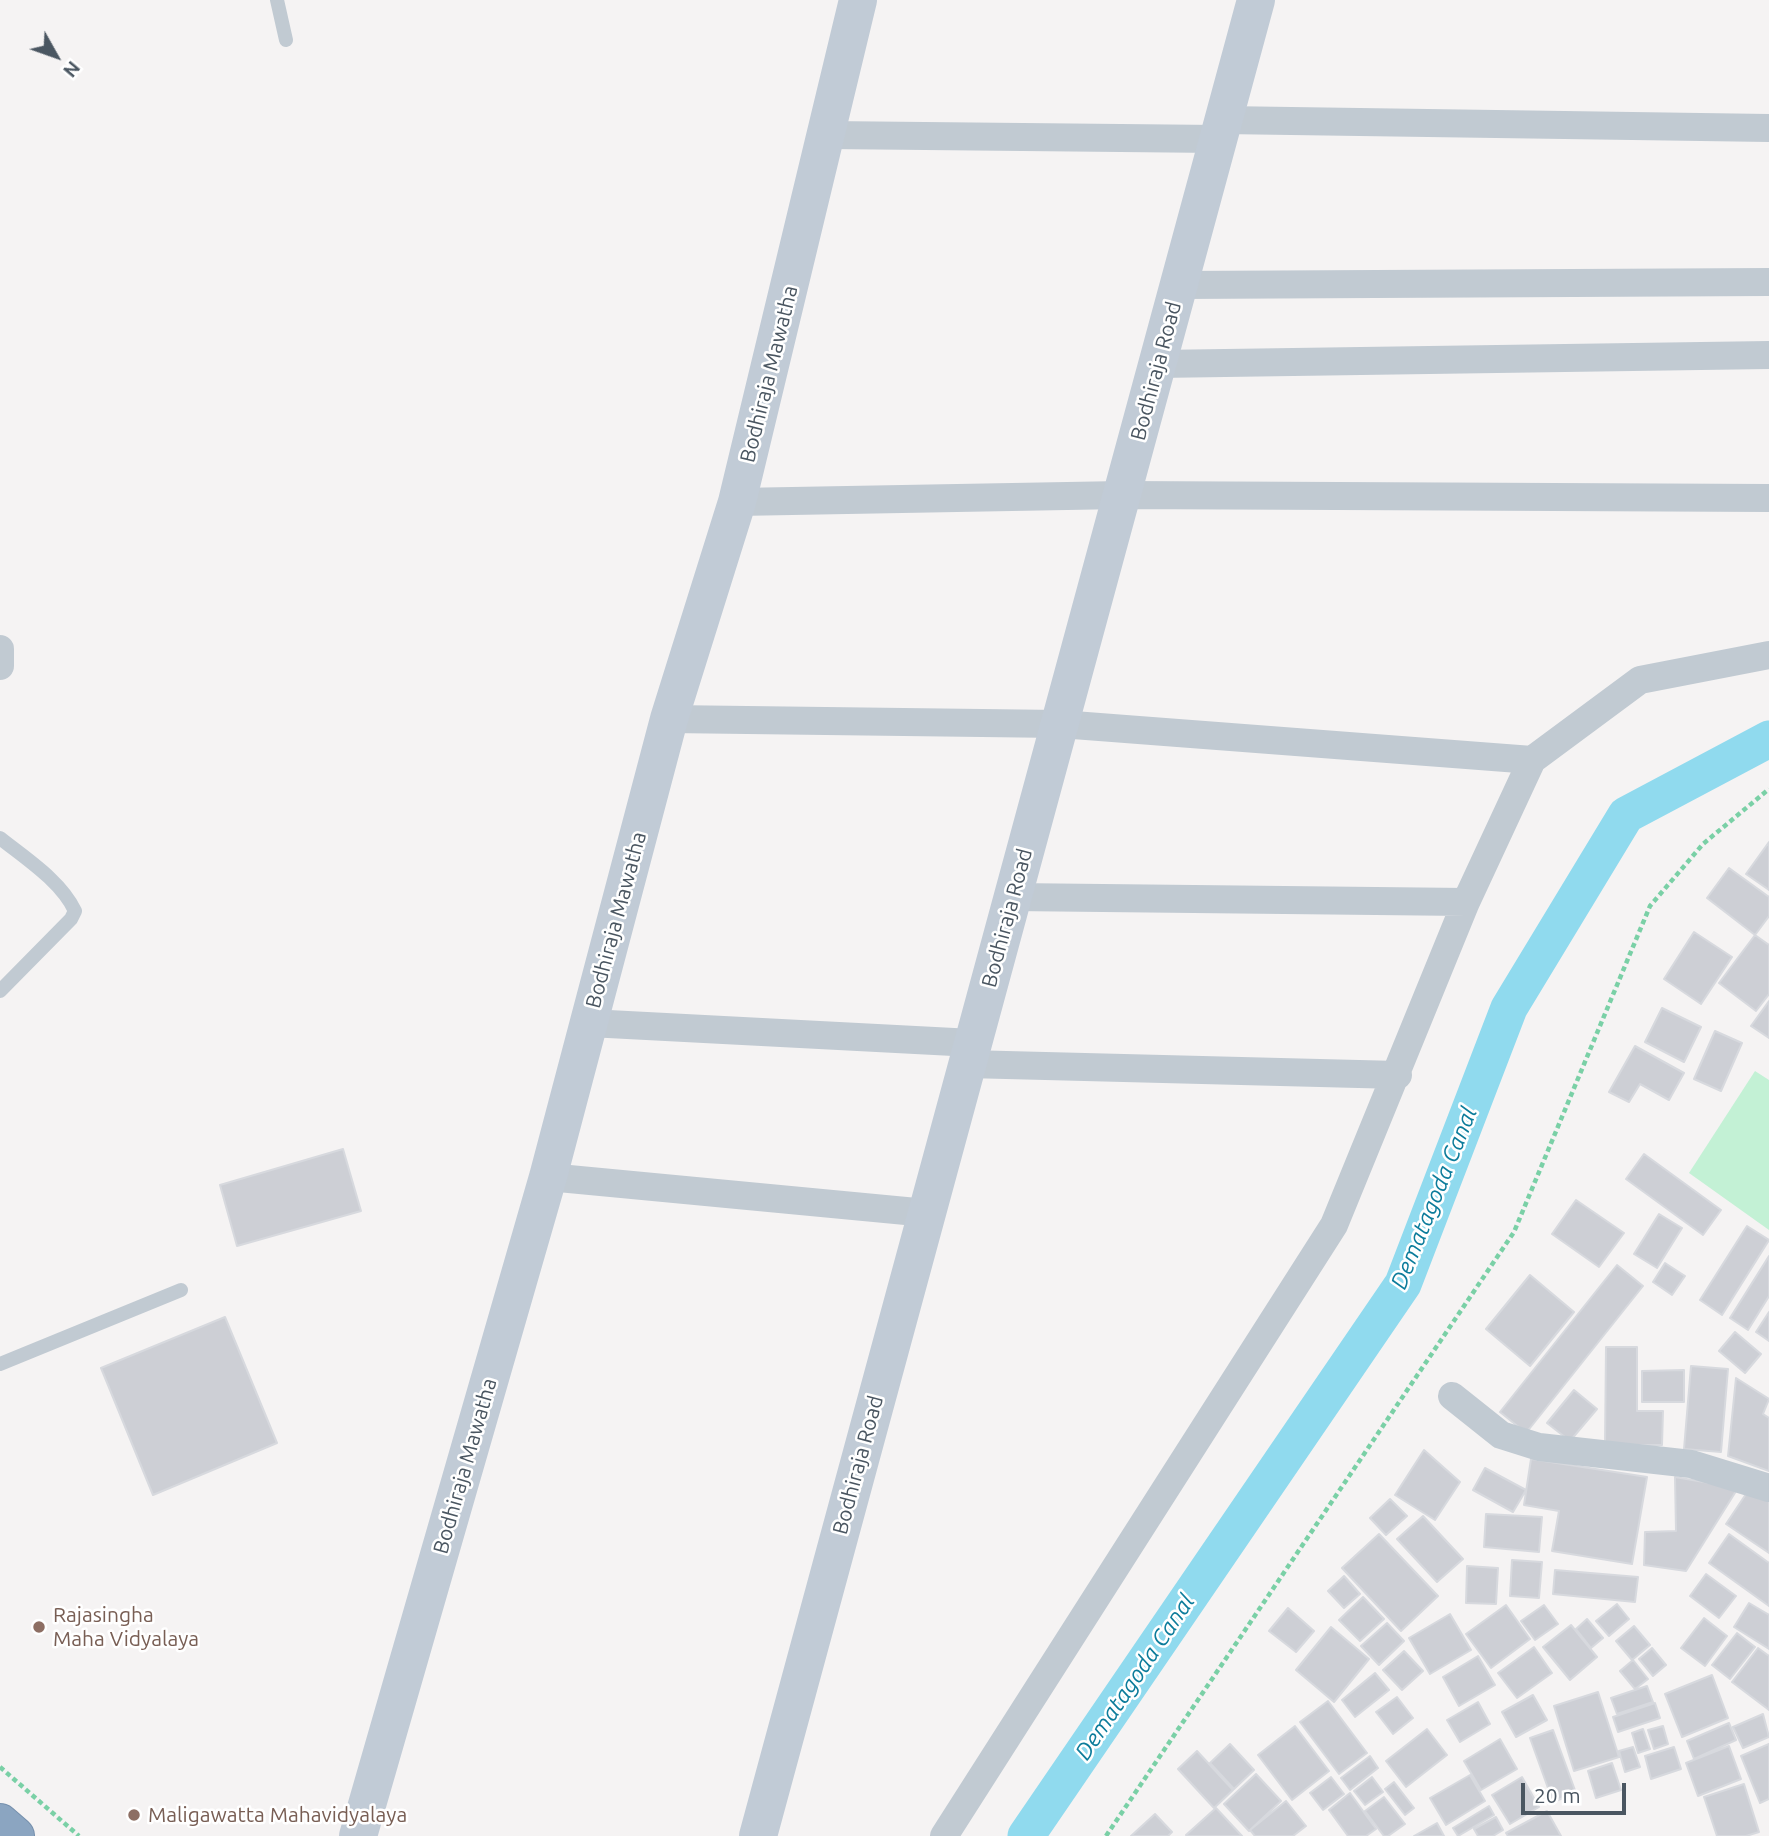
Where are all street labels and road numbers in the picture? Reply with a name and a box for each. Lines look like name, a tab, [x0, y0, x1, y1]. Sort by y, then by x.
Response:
street label: Bodhiraja Mawatha	[735, 283, 803, 465]
street label: Bodhiraja Road	[1125, 299, 1187, 443]
street label: Bodhiraja Mawatha	[580, 829, 652, 1011]
street label: Bodhiraja Road	[976, 846, 1038, 990]
street label: Bodhiraja Mawatha	[428, 1375, 502, 1557]
street label: Bodhiraja Road	[827, 1393, 889, 1537]

